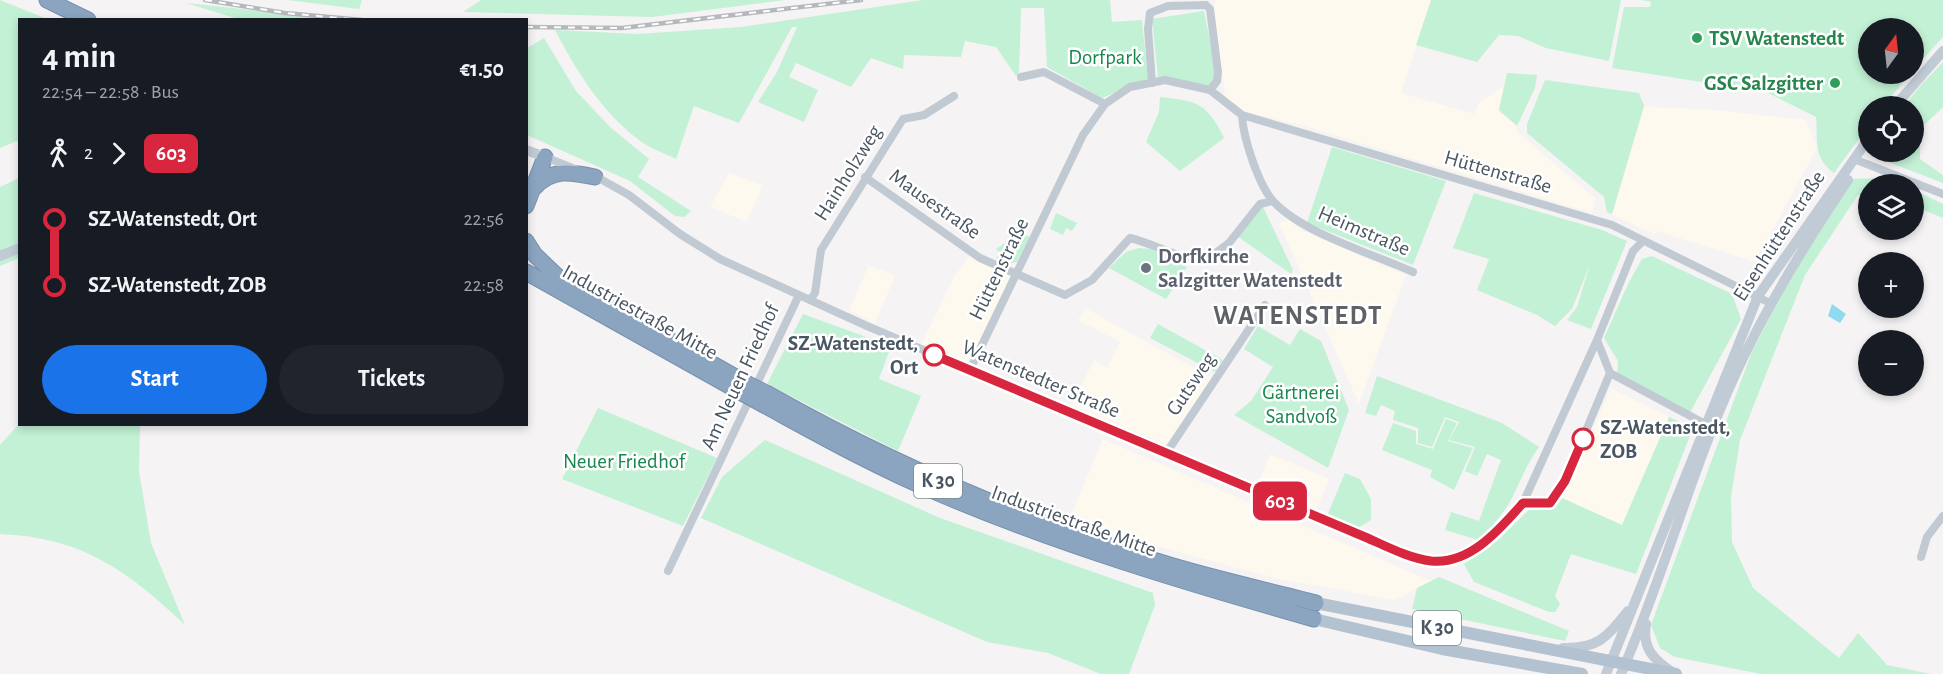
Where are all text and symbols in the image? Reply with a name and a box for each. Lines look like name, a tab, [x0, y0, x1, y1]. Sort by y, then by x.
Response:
north arrow	[1858, 18, 1924, 84]
map controls	[1858, 18, 1924, 396]
place label: TSV Watenstedt	[1709, 28, 1844, 49]
marker: TSV Watenstedt	[1690, 31, 1704, 45]
text: 4 min	[42, 41, 116, 74]
park label: Dorfpark	[1068, 47, 1142, 68]
text: €1.50	[460, 58, 504, 80]
place label: GSC Salzgitter	[1704, 73, 1824, 94]
marker: GSC Salzgitter	[1828, 76, 1842, 90]
text: 22:54 – 22:58 · Bus	[42, 82, 179, 102]
button: locate	[1858, 96, 1924, 162]
street label: Hainholzweg	[810, 121, 886, 224]
icon: walk	[42, 137, 75, 170]
icon: forward	[102, 137, 135, 170]
text: 2	[84, 143, 93, 163]
text: 603	[156, 143, 186, 164]
street label: Hüttenstraße	[1442, 147, 1554, 197]
street label: Mausestraße	[885, 165, 985, 243]
street label: Eisenhüttenstraße	[1729, 167, 1829, 305]
button: layers	[1858, 174, 1924, 240]
street label: Heimstraße	[1315, 202, 1413, 260]
text: SZ-Watenstedt, Ort	[88, 208, 257, 230]
text: 22:56	[463, 209, 504, 229]
street label: Hüttenstraße	[965, 215, 1033, 323]
place label: Dorfkirche Salzgitter Watenstedt	[1158, 246, 1342, 291]
button: +	[1858, 252, 1924, 318]
street label: Industriestraße Mitte	[559, 261, 721, 363]
marker: Dorfkirche Salzgitter Watenstedt	[1139, 261, 1153, 275]
text: SZ-Watenstedt, ZOB	[88, 274, 267, 296]
text: 22:58	[463, 275, 504, 295]
street label: Am Neuen Friedhof	[697, 299, 784, 453]
district label: WATENSTEDT	[1213, 302, 1383, 329]
button: −	[1858, 330, 1924, 396]
place label: SZ-Watenstedt, Ort	[788, 333, 918, 378]
street label: Watenstedter Straße	[959, 336, 1123, 422]
marker: SZ-Watenstedt, Ort	[923, 344, 945, 366]
button: Start	[42, 345, 267, 414]
button: Tickets	[279, 345, 504, 414]
street label: Gutsweg	[1162, 348, 1220, 419]
park label: Gärtnerei Sandvoß	[1262, 382, 1340, 427]
place label: SZ-Watenstedt, ZOB	[1600, 417, 1730, 462]
marker: SZ-Watenstedt, ZOB	[1572, 428, 1594, 450]
park label: Neuer Friedhof	[563, 451, 687, 472]
road number: K 30	[914, 464, 962, 498]
street label: Industriestraße Mitte	[989, 481, 1159, 561]
line badge: 603	[1246, 482, 1314, 520]
text: 603	[1265, 491, 1295, 512]
road number: K 30	[1413, 611, 1461, 645]

